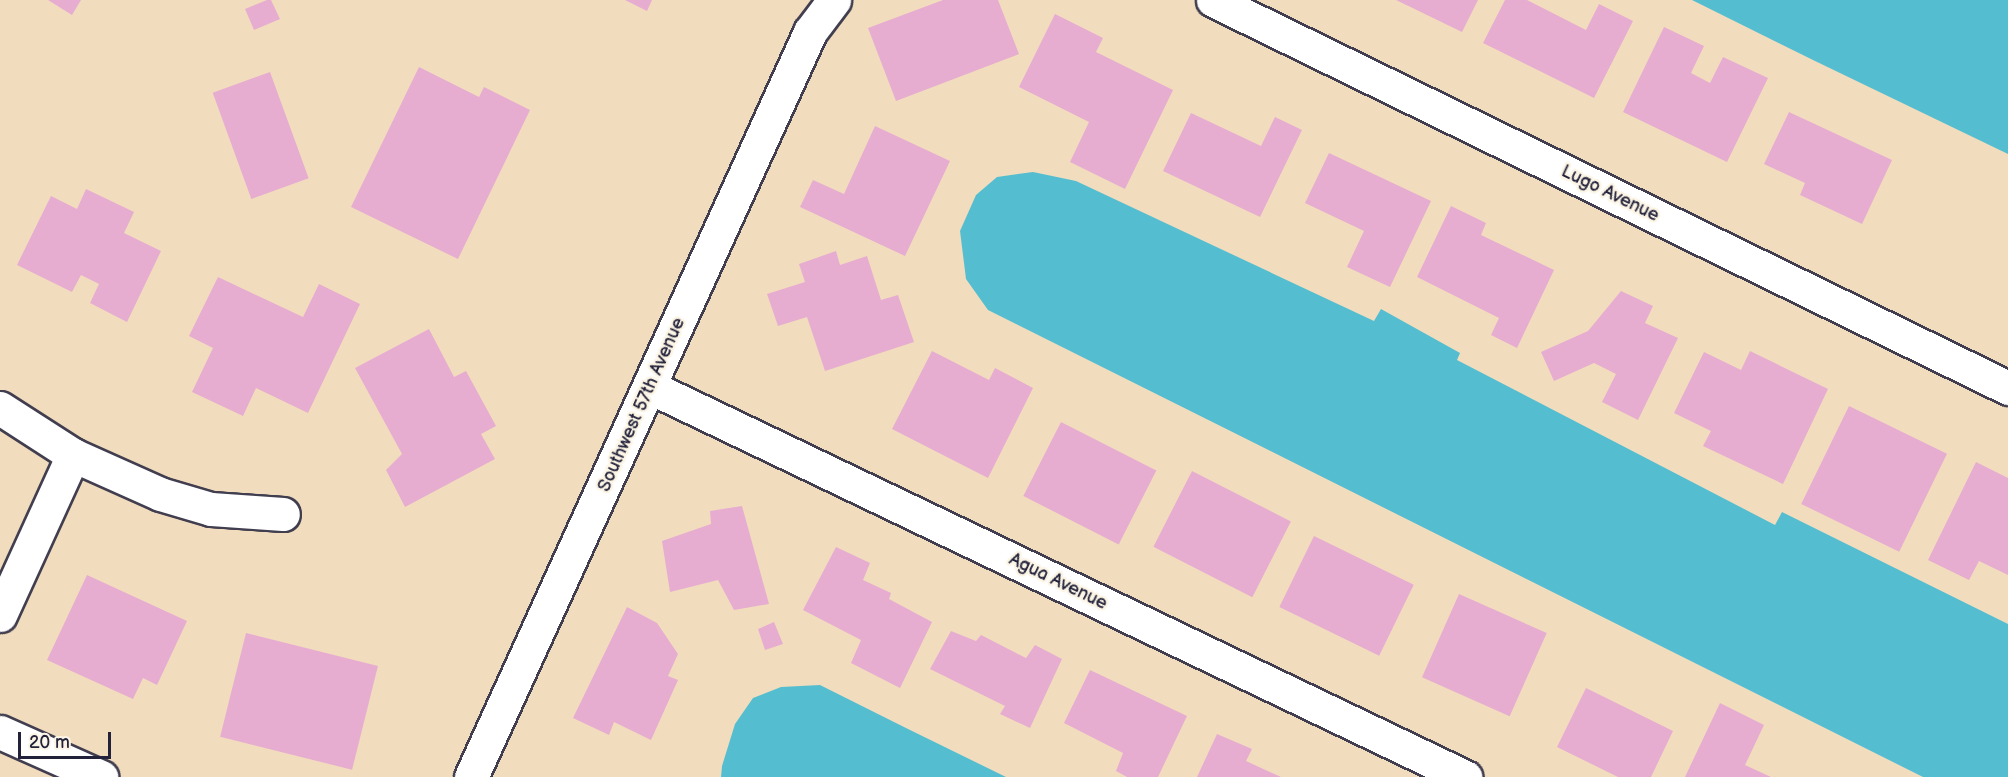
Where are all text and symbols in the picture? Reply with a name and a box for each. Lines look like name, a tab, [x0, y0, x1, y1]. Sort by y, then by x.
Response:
street label: Lugo Avenue	[1557, 161, 1663, 227]
street label: Southwest 57th Avenue	[594, 315, 690, 495]
street label: Agua Avenue	[1005, 549, 1111, 615]
scale bar	[21, 720, 114, 758]
text: 20 m	[29, 732, 70, 753]

